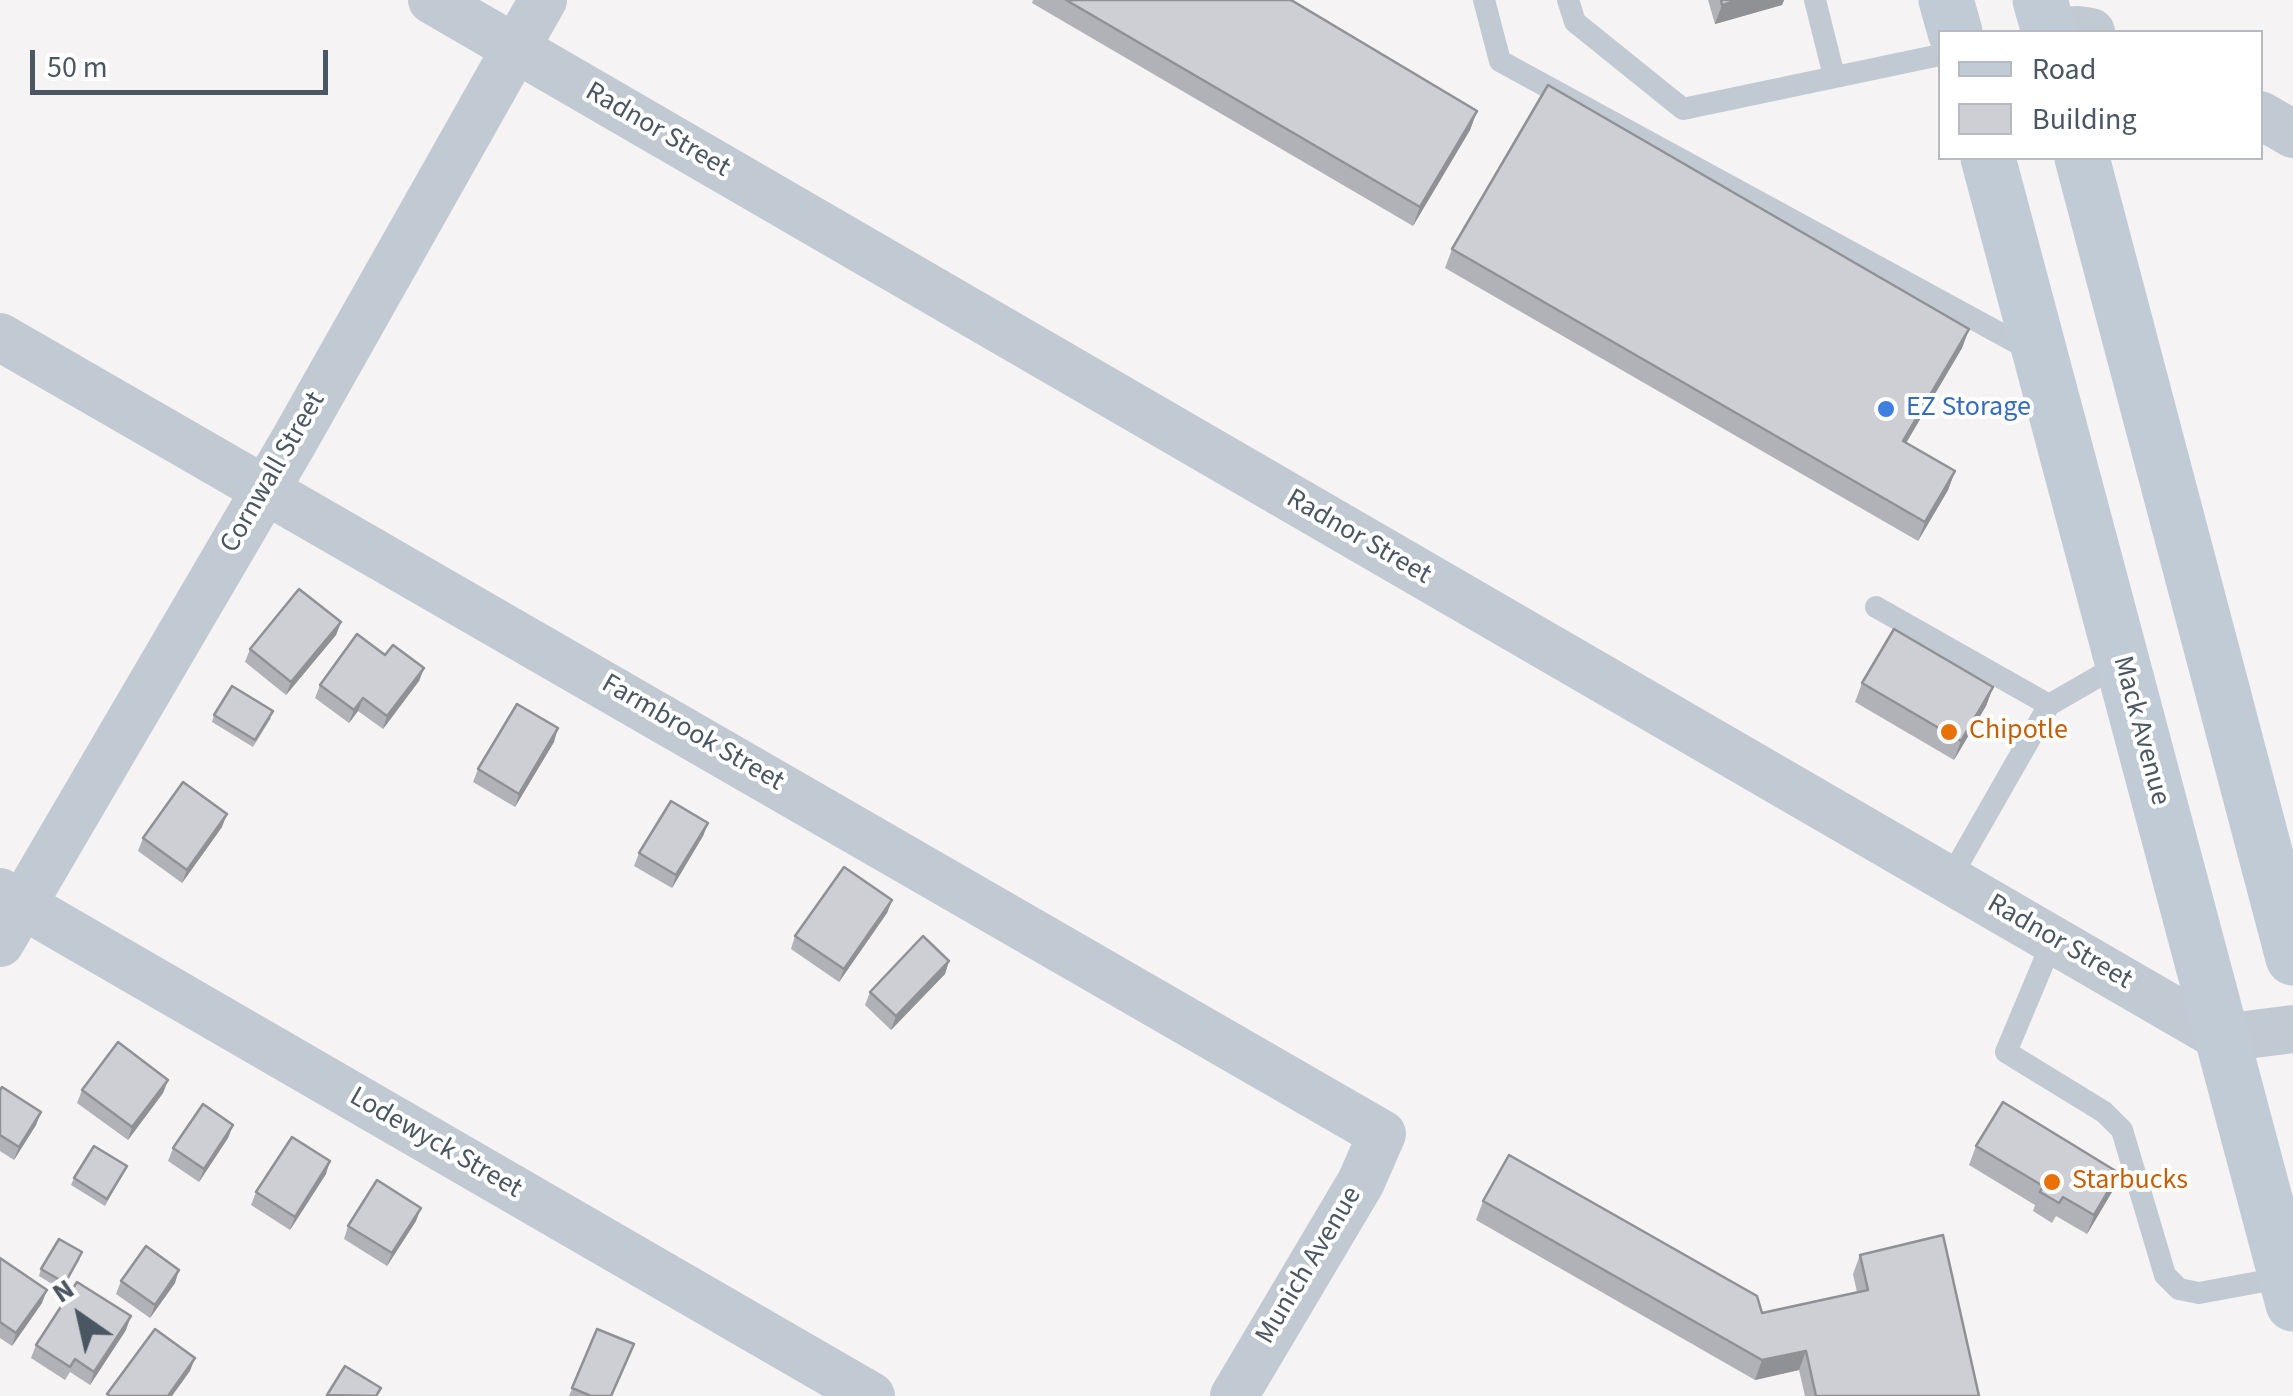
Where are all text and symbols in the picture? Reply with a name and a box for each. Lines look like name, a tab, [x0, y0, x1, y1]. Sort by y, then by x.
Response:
scale bar	[35, 30, 332, 92]
legend	[1938, 30, 2263, 160]
text: 50 m	[47, 46, 108, 89]
text: Road	[2032, 48, 2096, 91]
street label: Radnor Street	[579, 76, 735, 186]
text: Building	[2032, 98, 2137, 141]
street label: Cornwall Street	[214, 387, 334, 559]
place label: EZ Storage	[1906, 392, 2031, 426]
marker: EZ Storage	[1875, 398, 1897, 420]
street label: Radnor Street	[1280, 483, 1436, 593]
street label: Mack Avenue	[2104, 653, 2176, 809]
street label: Farmbrook Street	[595, 668, 789, 800]
place label: Chipotle	[1969, 715, 2068, 749]
marker: Chipotle	[1938, 721, 1960, 743]
street label: Radnor Street	[1981, 888, 2137, 998]
street label: Lodewyck Street	[343, 1081, 527, 1207]
place label: Starbucks	[2072, 1165, 2188, 1199]
marker: Starbucks	[2041, 1171, 2063, 1193]
street label: Munich Avenue	[1250, 1181, 1370, 1351]
north arrow	[30, 1266, 130, 1366]
text: N	[44, 1269, 82, 1313]

